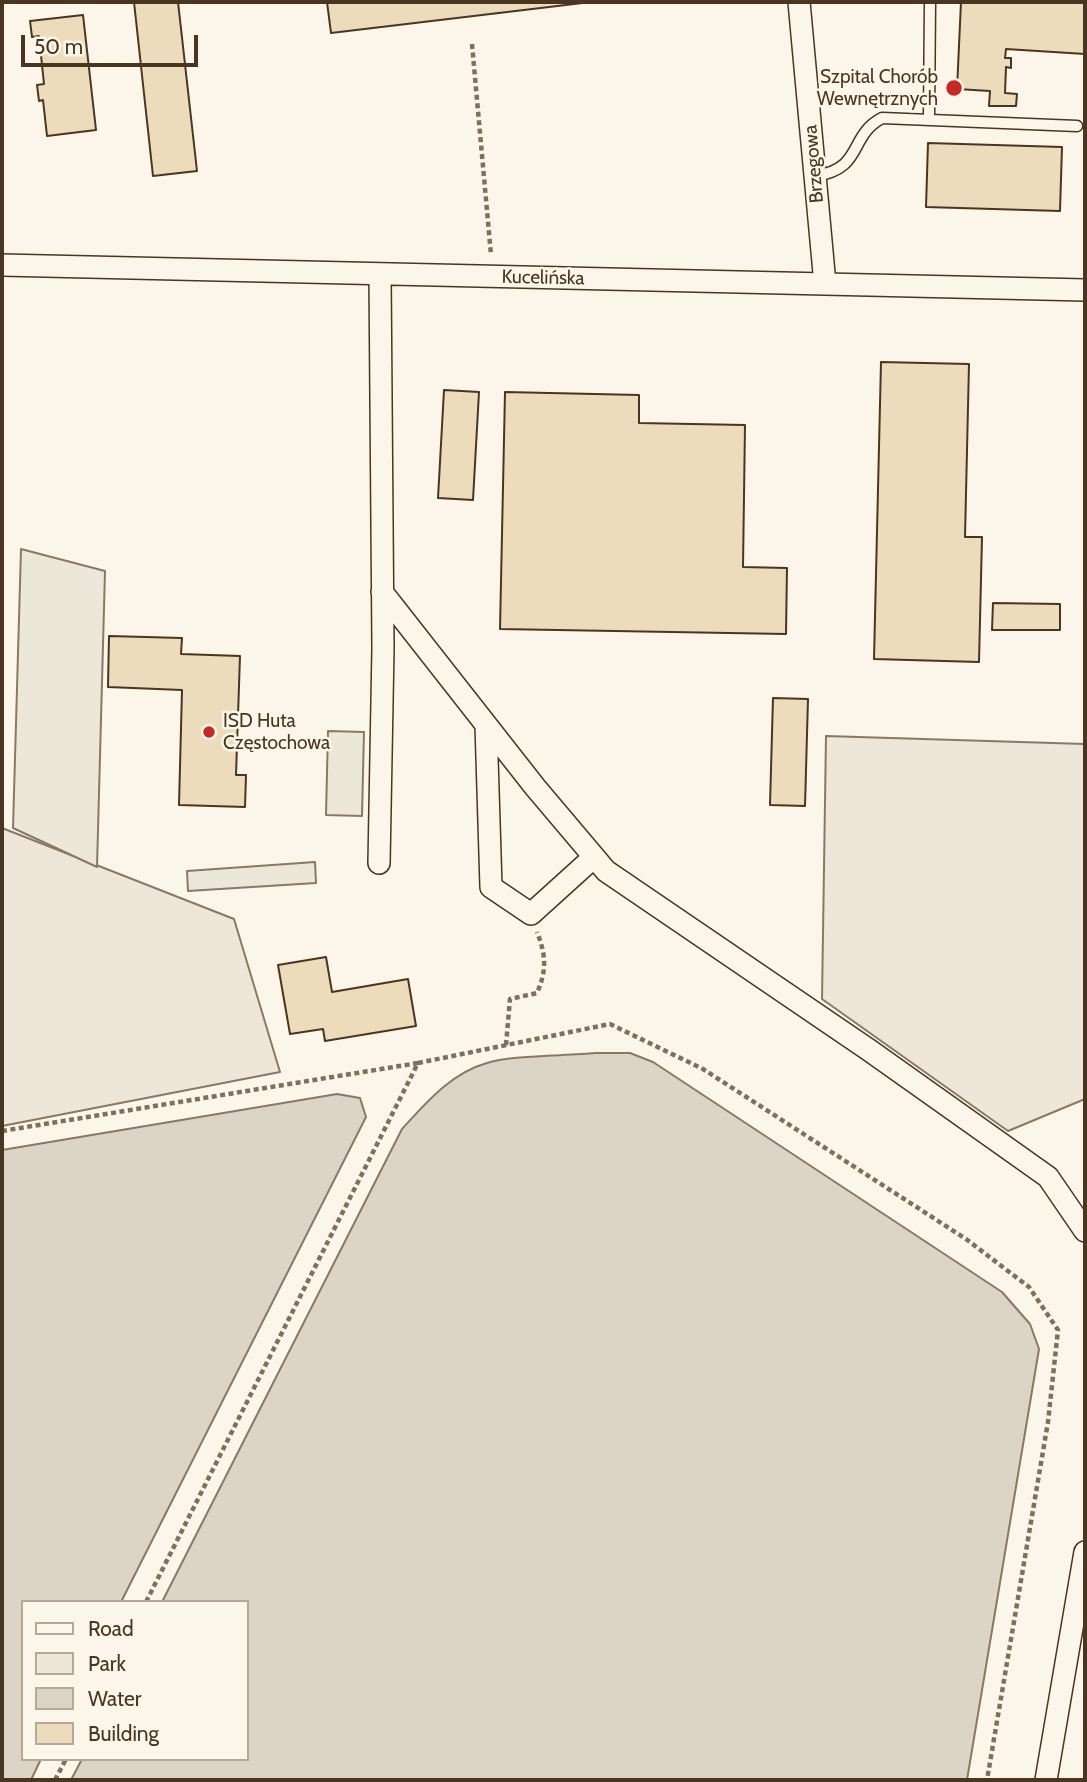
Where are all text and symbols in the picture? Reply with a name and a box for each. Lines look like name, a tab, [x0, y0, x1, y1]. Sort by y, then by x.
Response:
scale bar	[24, 21, 201, 65]
text: 50 m	[34, 34, 83, 59]
place label: Szpital Chorób Wewnętrznych	[817, 66, 938, 110]
marker: Szpital Chorób Wewnętrznych	[944, 78, 964, 98]
street label: Brzegowa	[799, 124, 829, 204]
street label: Kucelińska	[501, 266, 585, 290]
place label: ISD Huta Częstochowa	[223, 710, 330, 754]
marker: ISD Huta Częstochowa	[201, 724, 217, 740]
legend	[21, 1600, 248, 1761]
text: Road	[88, 1616, 134, 1641]
text: Park	[88, 1651, 126, 1676]
text: Water	[88, 1686, 141, 1711]
text: Building	[88, 1721, 159, 1746]

